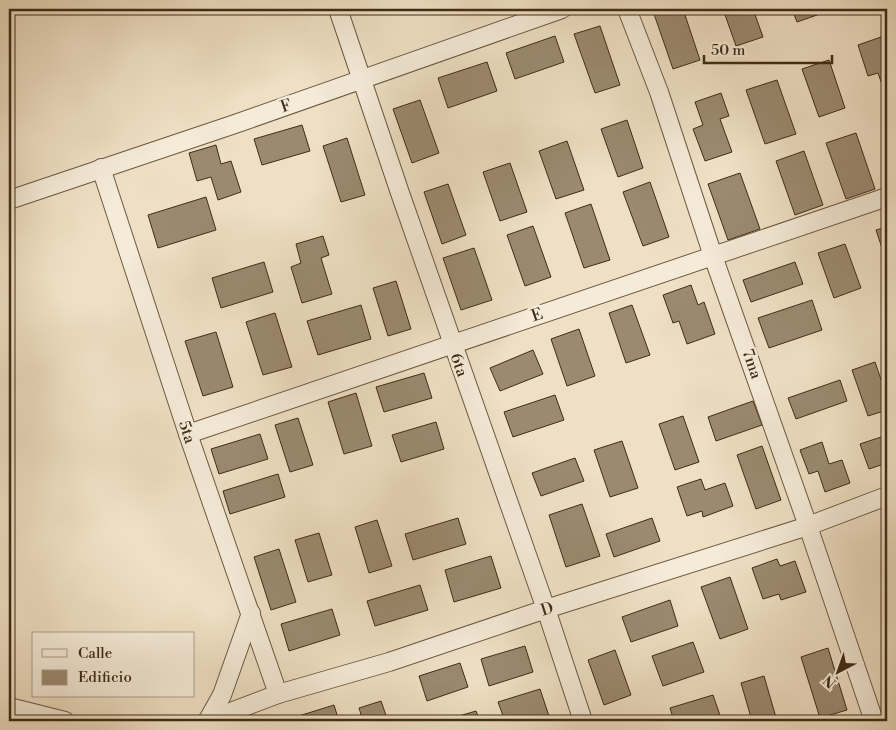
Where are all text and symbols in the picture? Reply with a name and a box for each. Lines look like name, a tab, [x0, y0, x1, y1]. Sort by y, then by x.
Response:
scale bar	[704, 32, 831, 64]
text: 50 m	[711, 41, 745, 60]
street label: F	[278, 95, 294, 117]
street label: E	[529, 304, 545, 326]
street label: 7ma	[738, 346, 767, 382]
street label: 6ta	[446, 350, 473, 380]
street label: 5ta	[174, 418, 200, 447]
street label: D	[538, 598, 556, 620]
legend	[32, 632, 195, 698]
text: Calle	[78, 644, 112, 663]
north arrow	[814, 648, 864, 698]
text: Edificio	[78, 668, 132, 687]
text: N	[820, 671, 840, 691]

